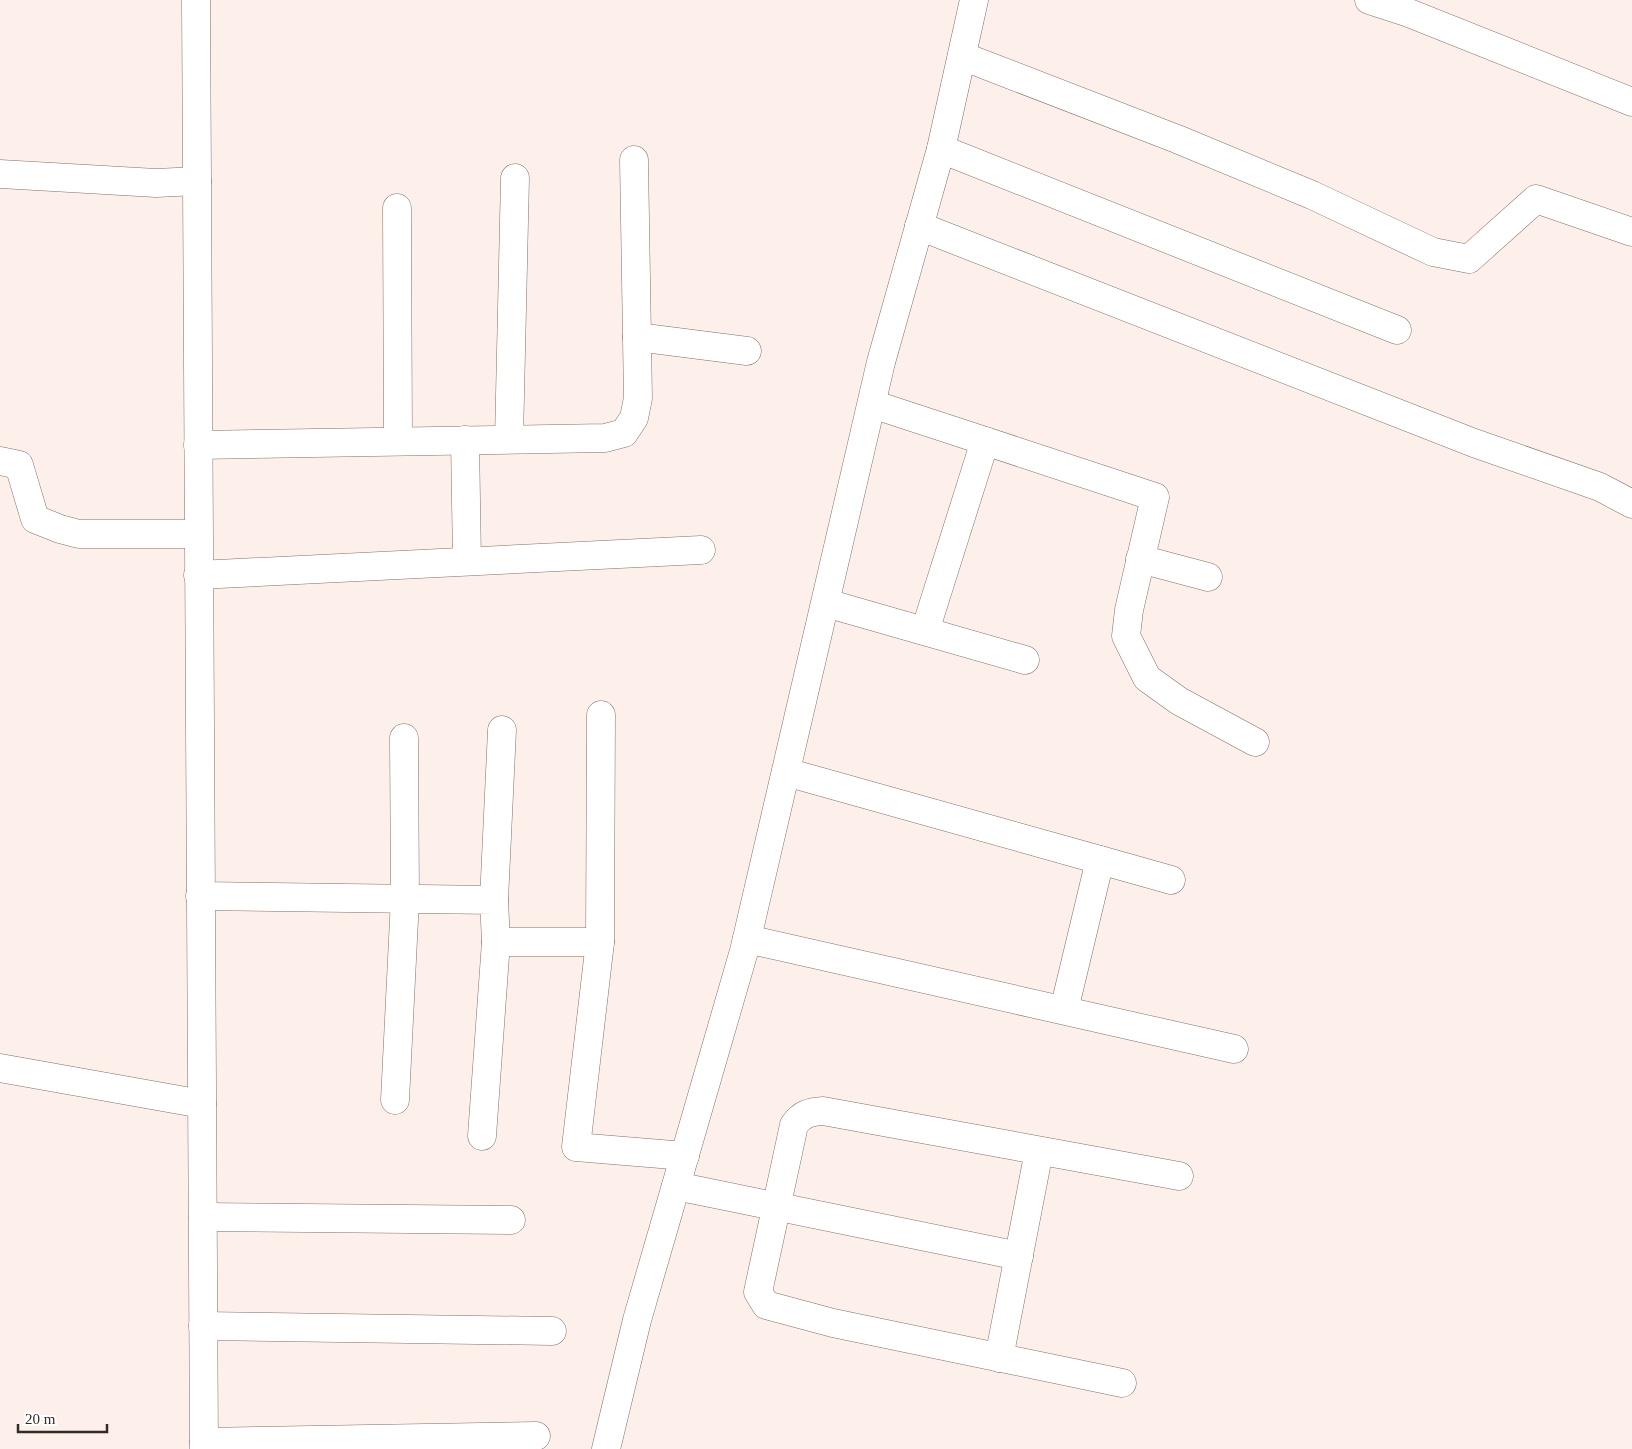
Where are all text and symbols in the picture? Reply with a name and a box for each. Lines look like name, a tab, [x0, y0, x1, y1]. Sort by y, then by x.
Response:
scale bar	[18, 1402, 106, 1434]
text: 20 m	[25, 1411, 56, 1427]

